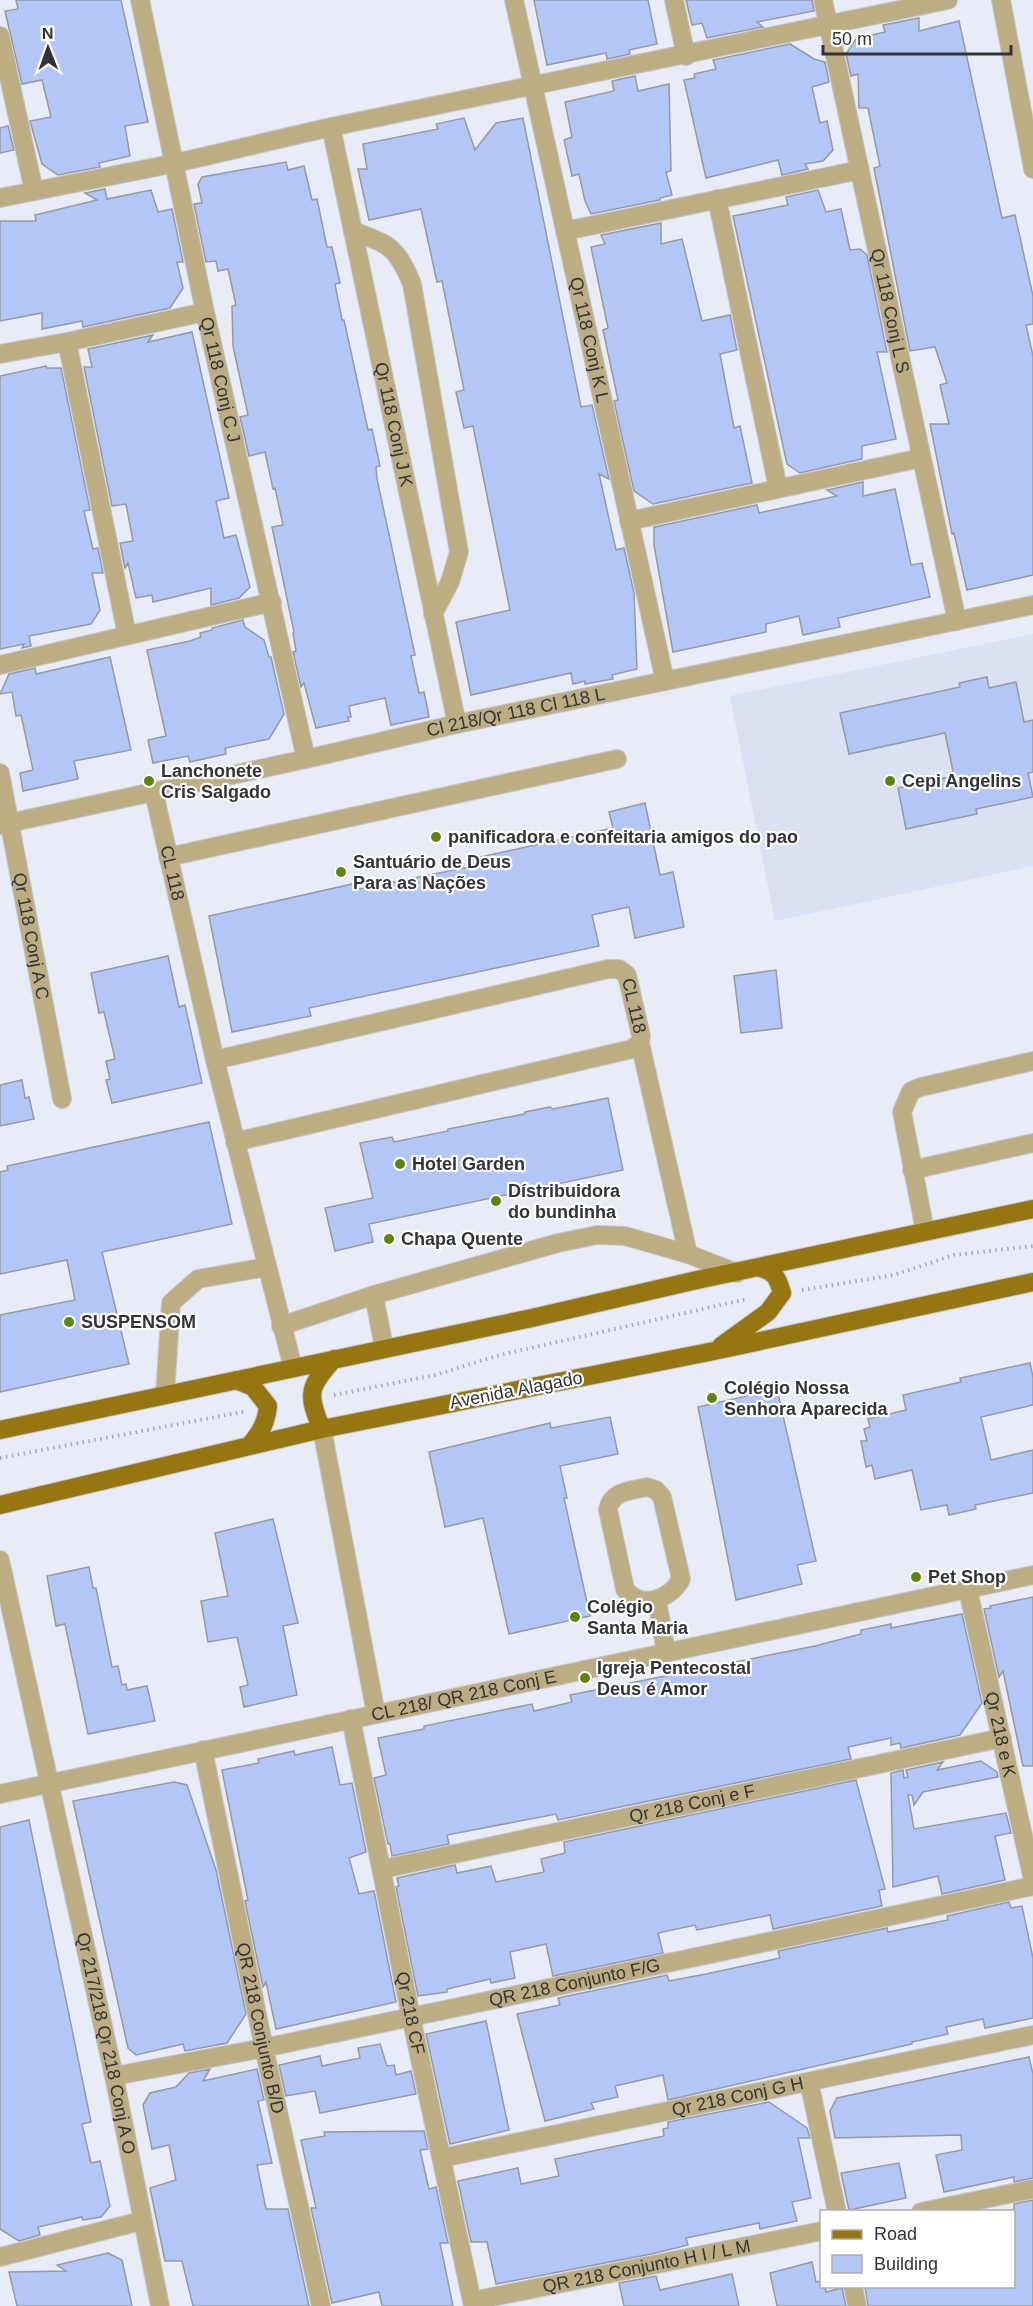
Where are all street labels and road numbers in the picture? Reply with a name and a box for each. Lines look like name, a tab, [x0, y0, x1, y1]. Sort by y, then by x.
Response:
street label: Qr 118 Conj L S	[867, 247, 913, 375]
street label: Qr 118 Conj K L	[566, 275, 613, 404]
street label: Qr 118 Conj C J	[196, 315, 244, 444]
street label: Qr 118 Conj J K	[371, 360, 417, 489]
street label: Cl 218/Qr 118 Cl 118 L	[425, 684, 607, 741]
street label: CL 118	[156, 843, 188, 903]
street label: Qr 118 Conj A C	[9, 871, 53, 1001]
street label: CL 118	[618, 976, 650, 1035]
street label: Avenida Alagado	[448, 1367, 584, 1413]
street label: CL 218/ QR 218 Conj E	[369, 1666, 558, 1725]
street label: Qr 218 e K	[981, 1690, 1020, 1779]
street label: Qr 218 Conj e F	[627, 1781, 757, 1827]
street label: Qr 217/218 Qr 218 Conj A O	[73, 1931, 139, 2156]
street label: QR 218 Conjunto B/D	[233, 1941, 288, 2116]
street label: QR 218 Conjunto F/G	[487, 1955, 662, 2010]
street label: Qr 218 CF	[392, 1970, 429, 2056]
street label: Qr 218 Conj G H	[670, 2073, 805, 2120]
street label: QR 218 Conjunto H I / L M	[541, 2236, 752, 2297]

